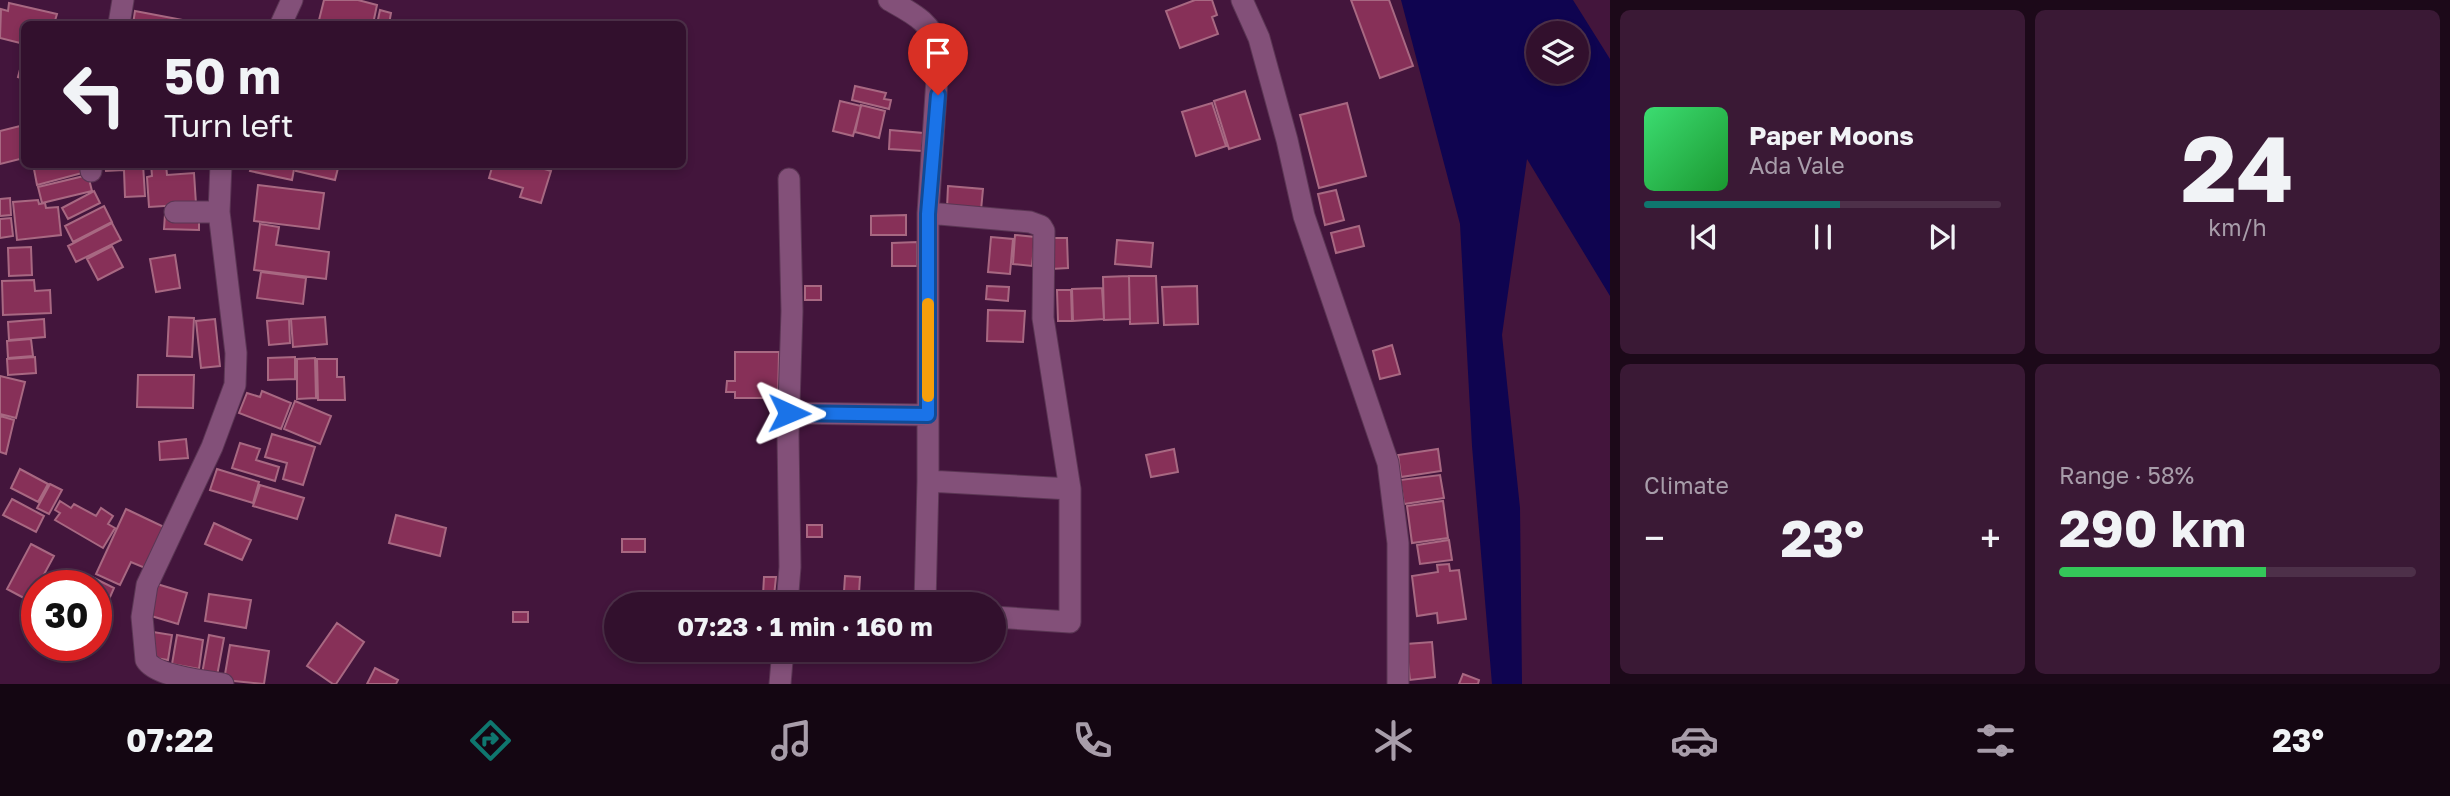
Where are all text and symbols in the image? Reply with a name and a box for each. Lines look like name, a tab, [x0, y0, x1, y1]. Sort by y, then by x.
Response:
map controls	[1526, 21, 1589, 84]
button: layers	[1526, 21, 1589, 84]
pin	[908, 23, 968, 95]
icon: arrive	[919, 34, 957, 72]
text: 50 m	[164, 46, 281, 105]
icon: left	[49, 49, 140, 140]
text: Turn left	[164, 106, 293, 144]
text: 24	[2181, 113, 2294, 222]
text: Paper Moons	[1749, 120, 1914, 151]
text: Ada Vale	[1749, 151, 1845, 179]
text: km/h	[2208, 213, 2267, 241]
icon: previous	[1685, 218, 1723, 256]
icon: pause	[1804, 218, 1842, 256]
icon: next	[1923, 218, 1961, 256]
position arrow	[752, 376, 826, 450]
text: Range · 58%	[2059, 461, 2194, 489]
text: Climate	[1644, 471, 1729, 499]
text: 290 km	[2059, 496, 2246, 558]
text: 23°	[1781, 506, 1864, 568]
text: −	[1644, 515, 1665, 560]
text: +	[1980, 515, 2001, 560]
speed limit sign: 30	[21, 570, 112, 661]
text: 07:23 · 1 min · 160 m	[677, 611, 933, 642]
icon: directions	[466, 716, 515, 765]
icon: music	[767, 716, 816, 765]
icon: phone	[1068, 716, 1117, 765]
icon: climate	[1369, 716, 1418, 765]
icon: car	[1670, 716, 1719, 765]
icon: filters	[1971, 716, 2020, 765]
text: 07:22	[126, 721, 214, 759]
text: 23°	[2272, 721, 2324, 759]

